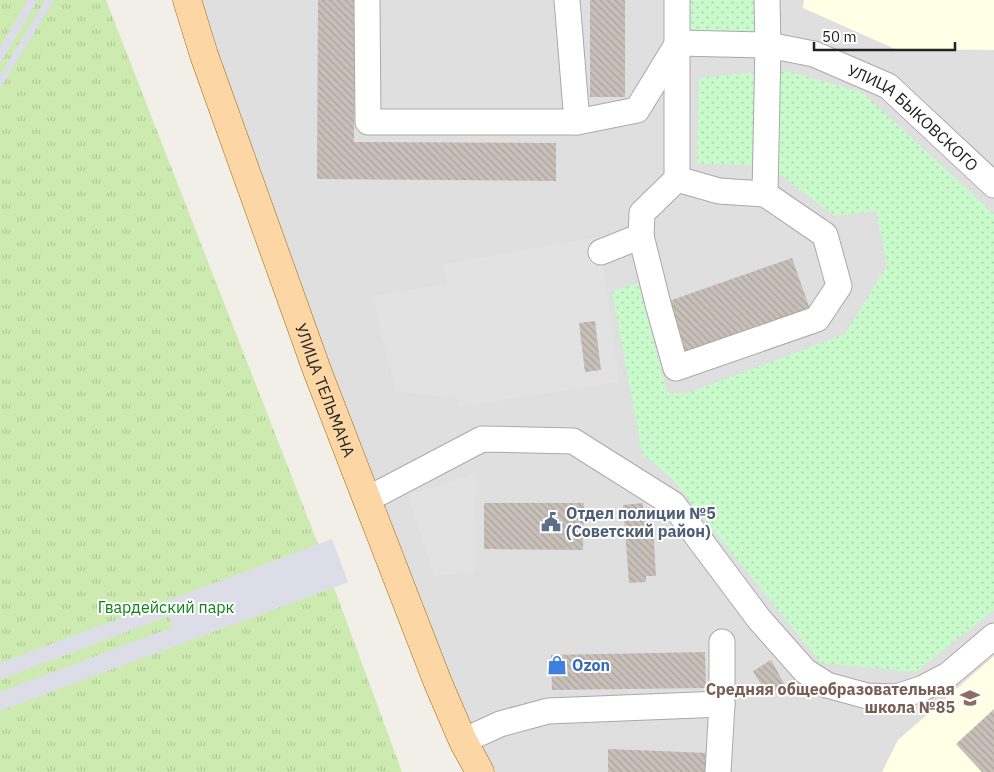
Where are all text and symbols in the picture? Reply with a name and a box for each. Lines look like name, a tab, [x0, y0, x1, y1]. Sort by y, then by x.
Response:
scale bar	[814, 20, 955, 52]
text: 50 m	[822, 27, 857, 46]
street label: УЛИЦА БЫКОВСКОГО	[844, 60, 983, 175]
street label: УЛИЦА ТЕЛЬМАНА	[291, 321, 360, 460]
place label: Отдел полиции №5 (Советский район)	[566, 503, 716, 541]
public building icon: Отдел полиции №5 (Советский район)	[540, 511, 562, 533]
park label: Гвардейский парк	[98, 597, 235, 617]
shop icon: Ozon	[546, 654, 568, 676]
place label: Ozon	[572, 655, 610, 675]
place label: Средняя общеобразовательная школа №85	[706, 679, 955, 717]
school or university icon: Средняя общеобразовательная школа №85	[959, 687, 981, 709]

